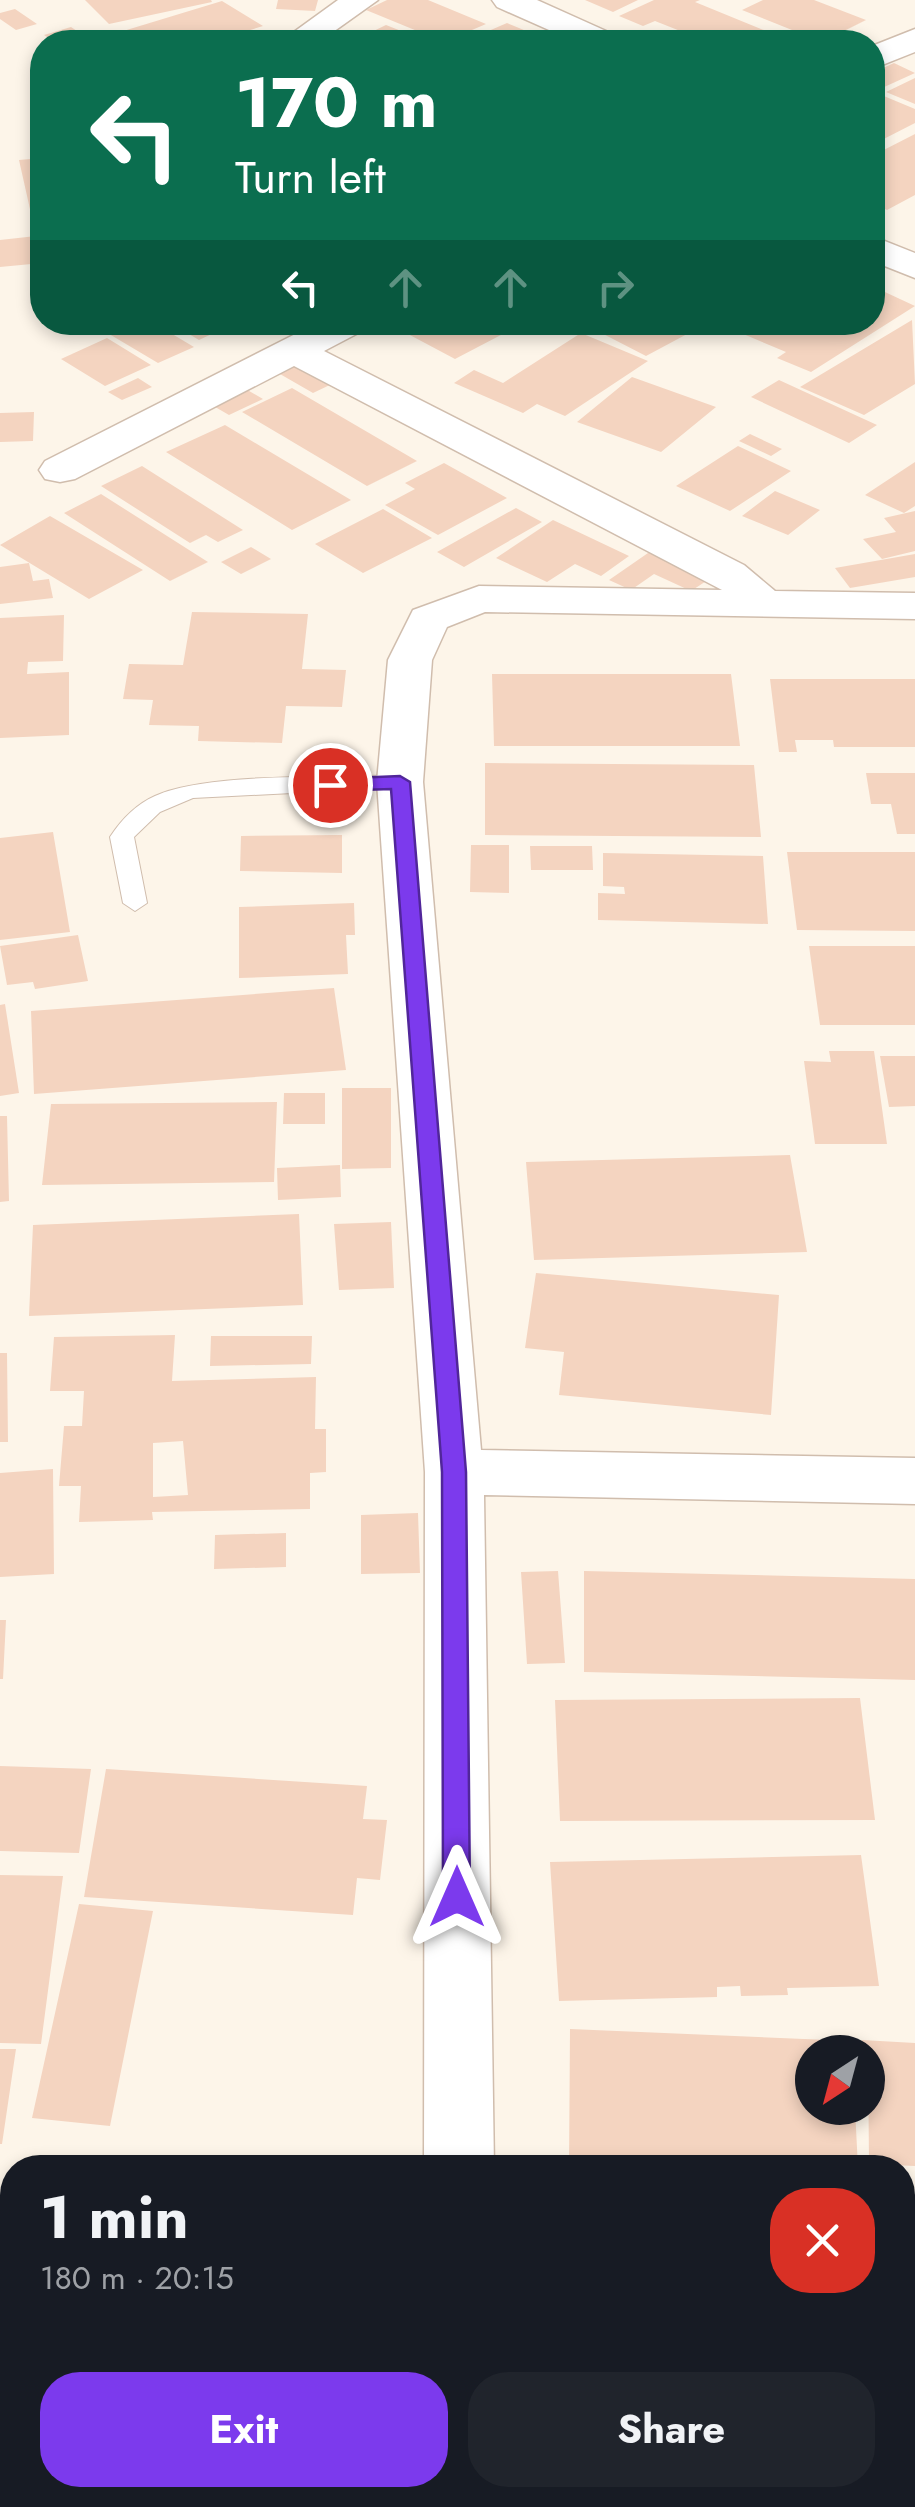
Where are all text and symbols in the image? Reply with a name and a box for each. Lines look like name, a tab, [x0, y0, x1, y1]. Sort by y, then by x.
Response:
text: 170 m	[235, 52, 438, 153]
icon: left	[70, 70, 200, 200]
text: Turn left	[235, 145, 386, 210]
icon: left	[273, 260, 328, 315]
icon: ahead	[378, 260, 433, 315]
icon: ahead	[483, 260, 538, 315]
icon: right	[588, 260, 643, 315]
pin	[288, 743, 373, 828]
icon: arrive	[303, 758, 358, 813]
position arrow	[405, 1845, 509, 1949]
north arrow	[795, 2035, 885, 2125]
map controls	[795, 2035, 885, 2125]
text: 1 min	[40, 2174, 189, 2261]
button: close	[770, 2188, 875, 2293]
text: 180 m · 20:15	[40, 2255, 234, 2301]
button: Exit	[40, 2372, 448, 2487]
button: Share	[468, 2372, 875, 2487]

